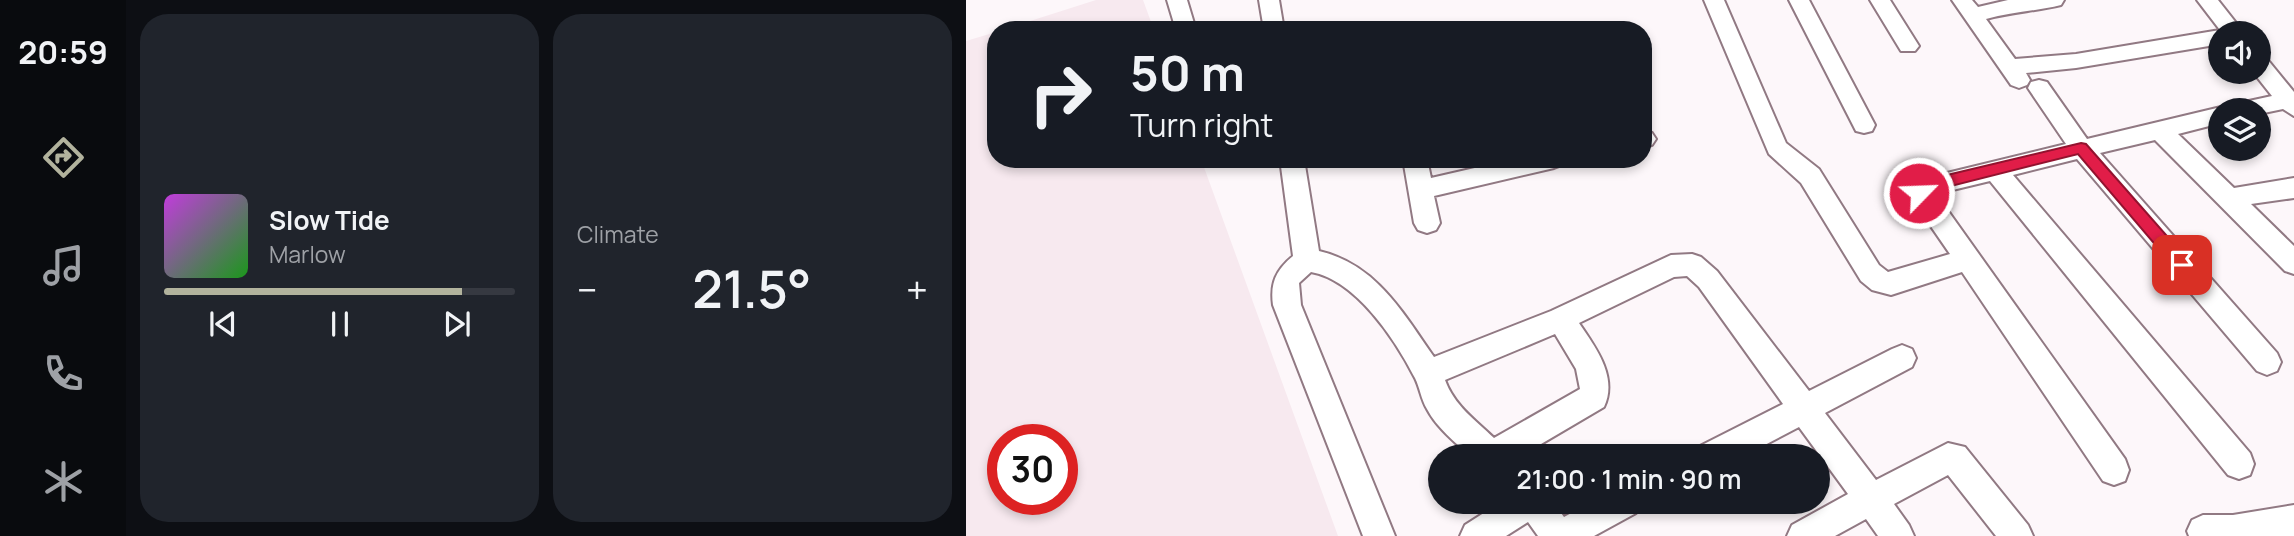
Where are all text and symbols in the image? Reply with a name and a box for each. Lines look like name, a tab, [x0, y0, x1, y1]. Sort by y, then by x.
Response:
map controls	[2208, 21, 2271, 161]
button: sound	[2208, 21, 2271, 84]
text: 20:59	[18, 30, 108, 74]
text: 50 m	[1130, 39, 1245, 106]
icon: right	[1015, 49, 1106, 140]
button: layers	[2208, 98, 2271, 161]
text: Turn right	[1130, 103, 1273, 147]
icon: directions	[39, 133, 88, 182]
position arrow	[1882, 156, 1956, 230]
text: Slow Tide	[269, 202, 390, 238]
text: Climate	[577, 218, 659, 250]
pin	[2152, 235, 2212, 295]
text: Marlow	[269, 238, 346, 270]
icon: music	[39, 241, 88, 290]
icon: arrive	[2163, 246, 2201, 284]
text: 21.5°	[692, 253, 811, 324]
text: −	[577, 263, 598, 315]
text: +	[906, 263, 928, 315]
icon: previous	[204, 305, 242, 343]
icon: pause	[321, 305, 359, 343]
icon: next	[438, 305, 476, 343]
icon: phone	[39, 349, 88, 398]
speed limit sign: 30	[987, 424, 1078, 515]
icon: climate	[39, 457, 88, 506]
text: 21:00 · 1 min · 90 m	[1516, 461, 1742, 497]

